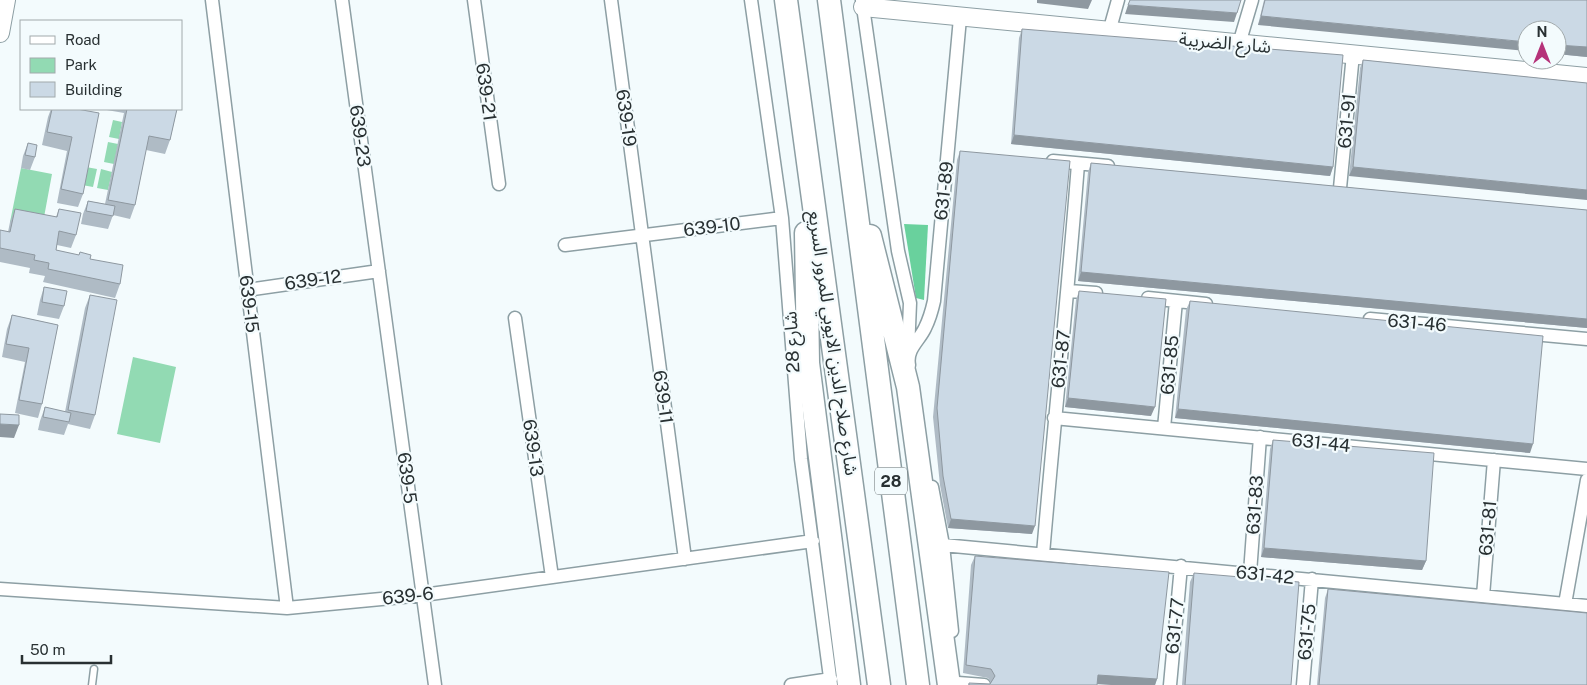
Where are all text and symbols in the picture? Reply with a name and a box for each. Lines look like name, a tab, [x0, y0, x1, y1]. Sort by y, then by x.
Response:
legend	[20, 20, 182, 110]
north arrow	[1517, 20, 1567, 70]
text: N	[1537, 24, 1547, 40]
street label: شارع الضريبة	[1178, 28, 1272, 61]
text: Road	[65, 31, 101, 48]
text: Park	[65, 56, 97, 73]
street label: 639-21	[472, 62, 501, 122]
text: Building	[65, 81, 123, 98]
street label: 639-19	[612, 88, 641, 148]
street label: 631-91	[1334, 93, 1359, 149]
street label: 639-23	[346, 104, 375, 168]
street label: 631-89	[930, 160, 957, 222]
street label: شارع صلاح الدين الايوبي للمرور السريع	[801, 209, 862, 477]
street label: 639-10	[682, 213, 742, 240]
street label: 639-12	[283, 265, 343, 294]
street label: 639-15	[236, 274, 263, 334]
street label: 631-46	[1387, 309, 1447, 336]
street label: شارع 28	[779, 310, 808, 373]
street label: 631-87	[1047, 329, 1074, 389]
street label: 631-85	[1156, 334, 1183, 396]
street label: 639-11	[649, 369, 678, 425]
street label: 639-13	[519, 418, 548, 478]
street label: 631-44	[1291, 429, 1352, 456]
street label: 639-5	[393, 451, 422, 505]
road number: 28	[875, 468, 907, 494]
street label: 631-83	[1242, 475, 1267, 535]
street label: 631-81	[1475, 499, 1500, 557]
street label: 631-42	[1235, 561, 1295, 588]
street label: 639-6	[381, 582, 435, 609]
street label: 631-77	[1161, 597, 1188, 655]
street label: 631-75	[1294, 603, 1319, 661]
scale bar	[22, 632, 111, 664]
text: 50 m	[30, 641, 65, 658]

